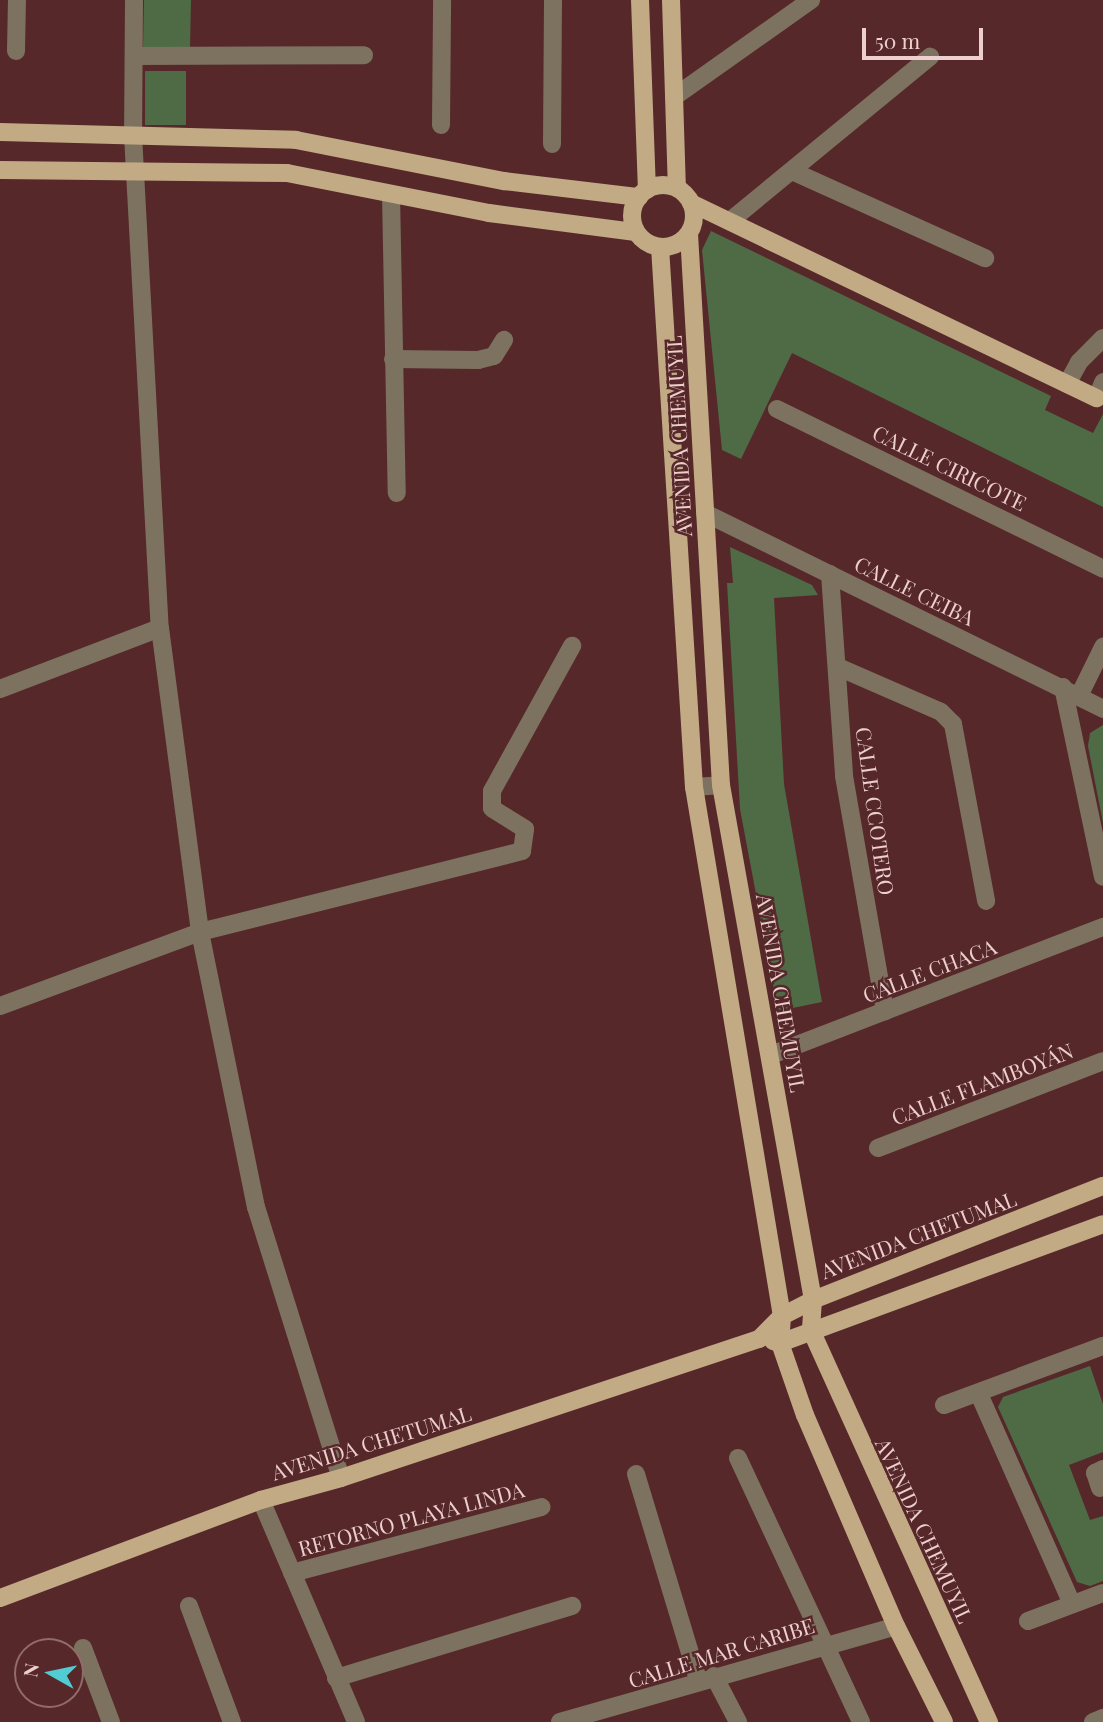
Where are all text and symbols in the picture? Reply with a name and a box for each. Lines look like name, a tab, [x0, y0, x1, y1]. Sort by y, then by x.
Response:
scale bar	[865, 14, 986, 58]
text: 50 m	[875, 26, 920, 54]
street label: AVENIDA CHEMUYIL	[660, 335, 696, 537]
street label: CALLE CIRICOTE	[869, 419, 1031, 515]
street label: CALLE CEIBA	[851, 550, 979, 630]
street label: CALLE CCOTERO	[852, 725, 900, 897]
street label: AVENIDA CHEMUYIL	[752, 892, 812, 1094]
street label: CALLE CHACA	[859, 933, 999, 1007]
street label: CALLE FLAMBOYÁN	[888, 1037, 1076, 1129]
street label: AVENIDA CHETUMAL	[817, 1185, 1019, 1283]
street label: AVENIDA CHETUMAL	[268, 1400, 474, 1484]
street label: AVENIDA CHEMUYIL	[871, 1434, 979, 1626]
street label: RETORNO PLAYA LINDA	[295, 1476, 527, 1560]
street label: CALLE MAR CARIBE	[625, 1612, 817, 1692]
north arrow	[14, 1638, 84, 1708]
text: N	[16, 1661, 44, 1679]

